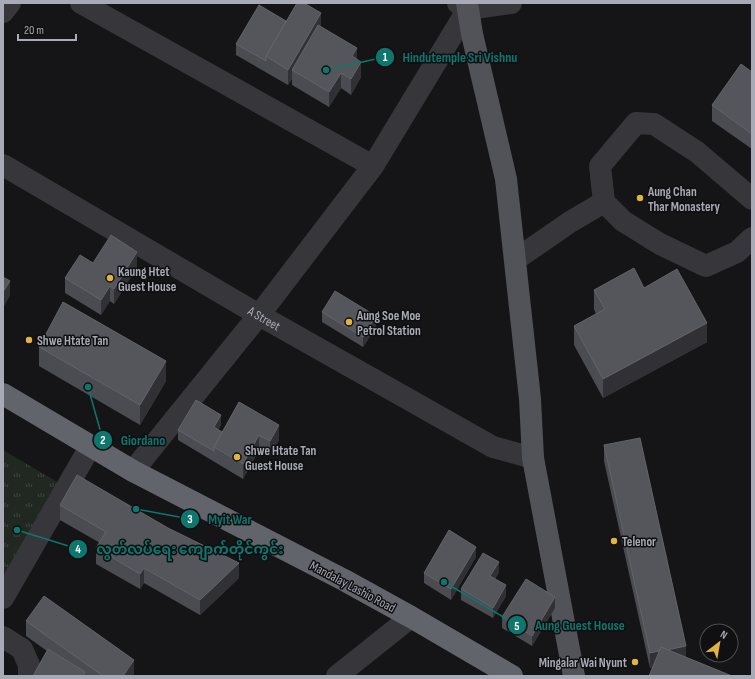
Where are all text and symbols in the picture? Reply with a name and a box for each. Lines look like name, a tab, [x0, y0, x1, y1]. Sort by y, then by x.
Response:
scale bar	[18, 16, 76, 42]
text: 20 m	[24, 23, 44, 38]
callout: Hindutemple Sri Vishnu	[375, 44, 526, 70]
text: Hindutemple Sri Vishnu	[402, 49, 518, 66]
text: 1	[383, 50, 388, 65]
place label: Aung Chan Thar Monastery	[647, 184, 721, 215]
marker: Aung Chan Thar Monastery	[635, 193, 645, 203]
place label: Kaung Htet Guest House	[118, 264, 177, 295]
marker: Kaung Htet Guest House	[105, 273, 115, 283]
street label: A Street	[244, 303, 283, 335]
place label: Aung Soe Moe Petrol Station	[356, 308, 421, 339]
marker: Aung Soe Moe Petrol Station	[344, 317, 354, 327]
place label: Shwe Htate Tan	[37, 333, 109, 349]
marker: Shwe Htate Tan	[24, 335, 34, 345]
callout: Giordano	[93, 427, 174, 453]
text: Giordano	[121, 432, 165, 449]
text: 2	[100, 433, 106, 448]
place label: Shwe Htate Tan Guest House	[245, 443, 317, 474]
marker: Shwe Htate Tan Guest House	[232, 452, 242, 462]
callout: Myit War	[180, 506, 260, 532]
text: Myit War	[208, 511, 253, 528]
text: 3	[187, 512, 193, 527]
place label: Telenor	[622, 534, 656, 550]
callout: လွတ်လပ်ရေး ကျောက်တိုင်ကွင်း	[68, 536, 291, 562]
marker: Telenor	[609, 536, 619, 546]
text: လွတ်လပ်ရေး ကျောက်တိုင်ကွင်း	[96, 539, 284, 561]
text: 4	[75, 542, 81, 557]
street label: Mandalay Lashio Road	[307, 558, 398, 616]
callout: Aung Guest House	[507, 612, 633, 638]
text: Aung Guest House	[534, 617, 625, 634]
text: 5	[514, 619, 520, 634]
north arrow	[699, 623, 739, 663]
text: N	[718, 628, 730, 642]
place label: Mingalar Wai Nyunt	[539, 655, 628, 671]
marker: Mingalar Wai Nyunt	[630, 657, 640, 667]

